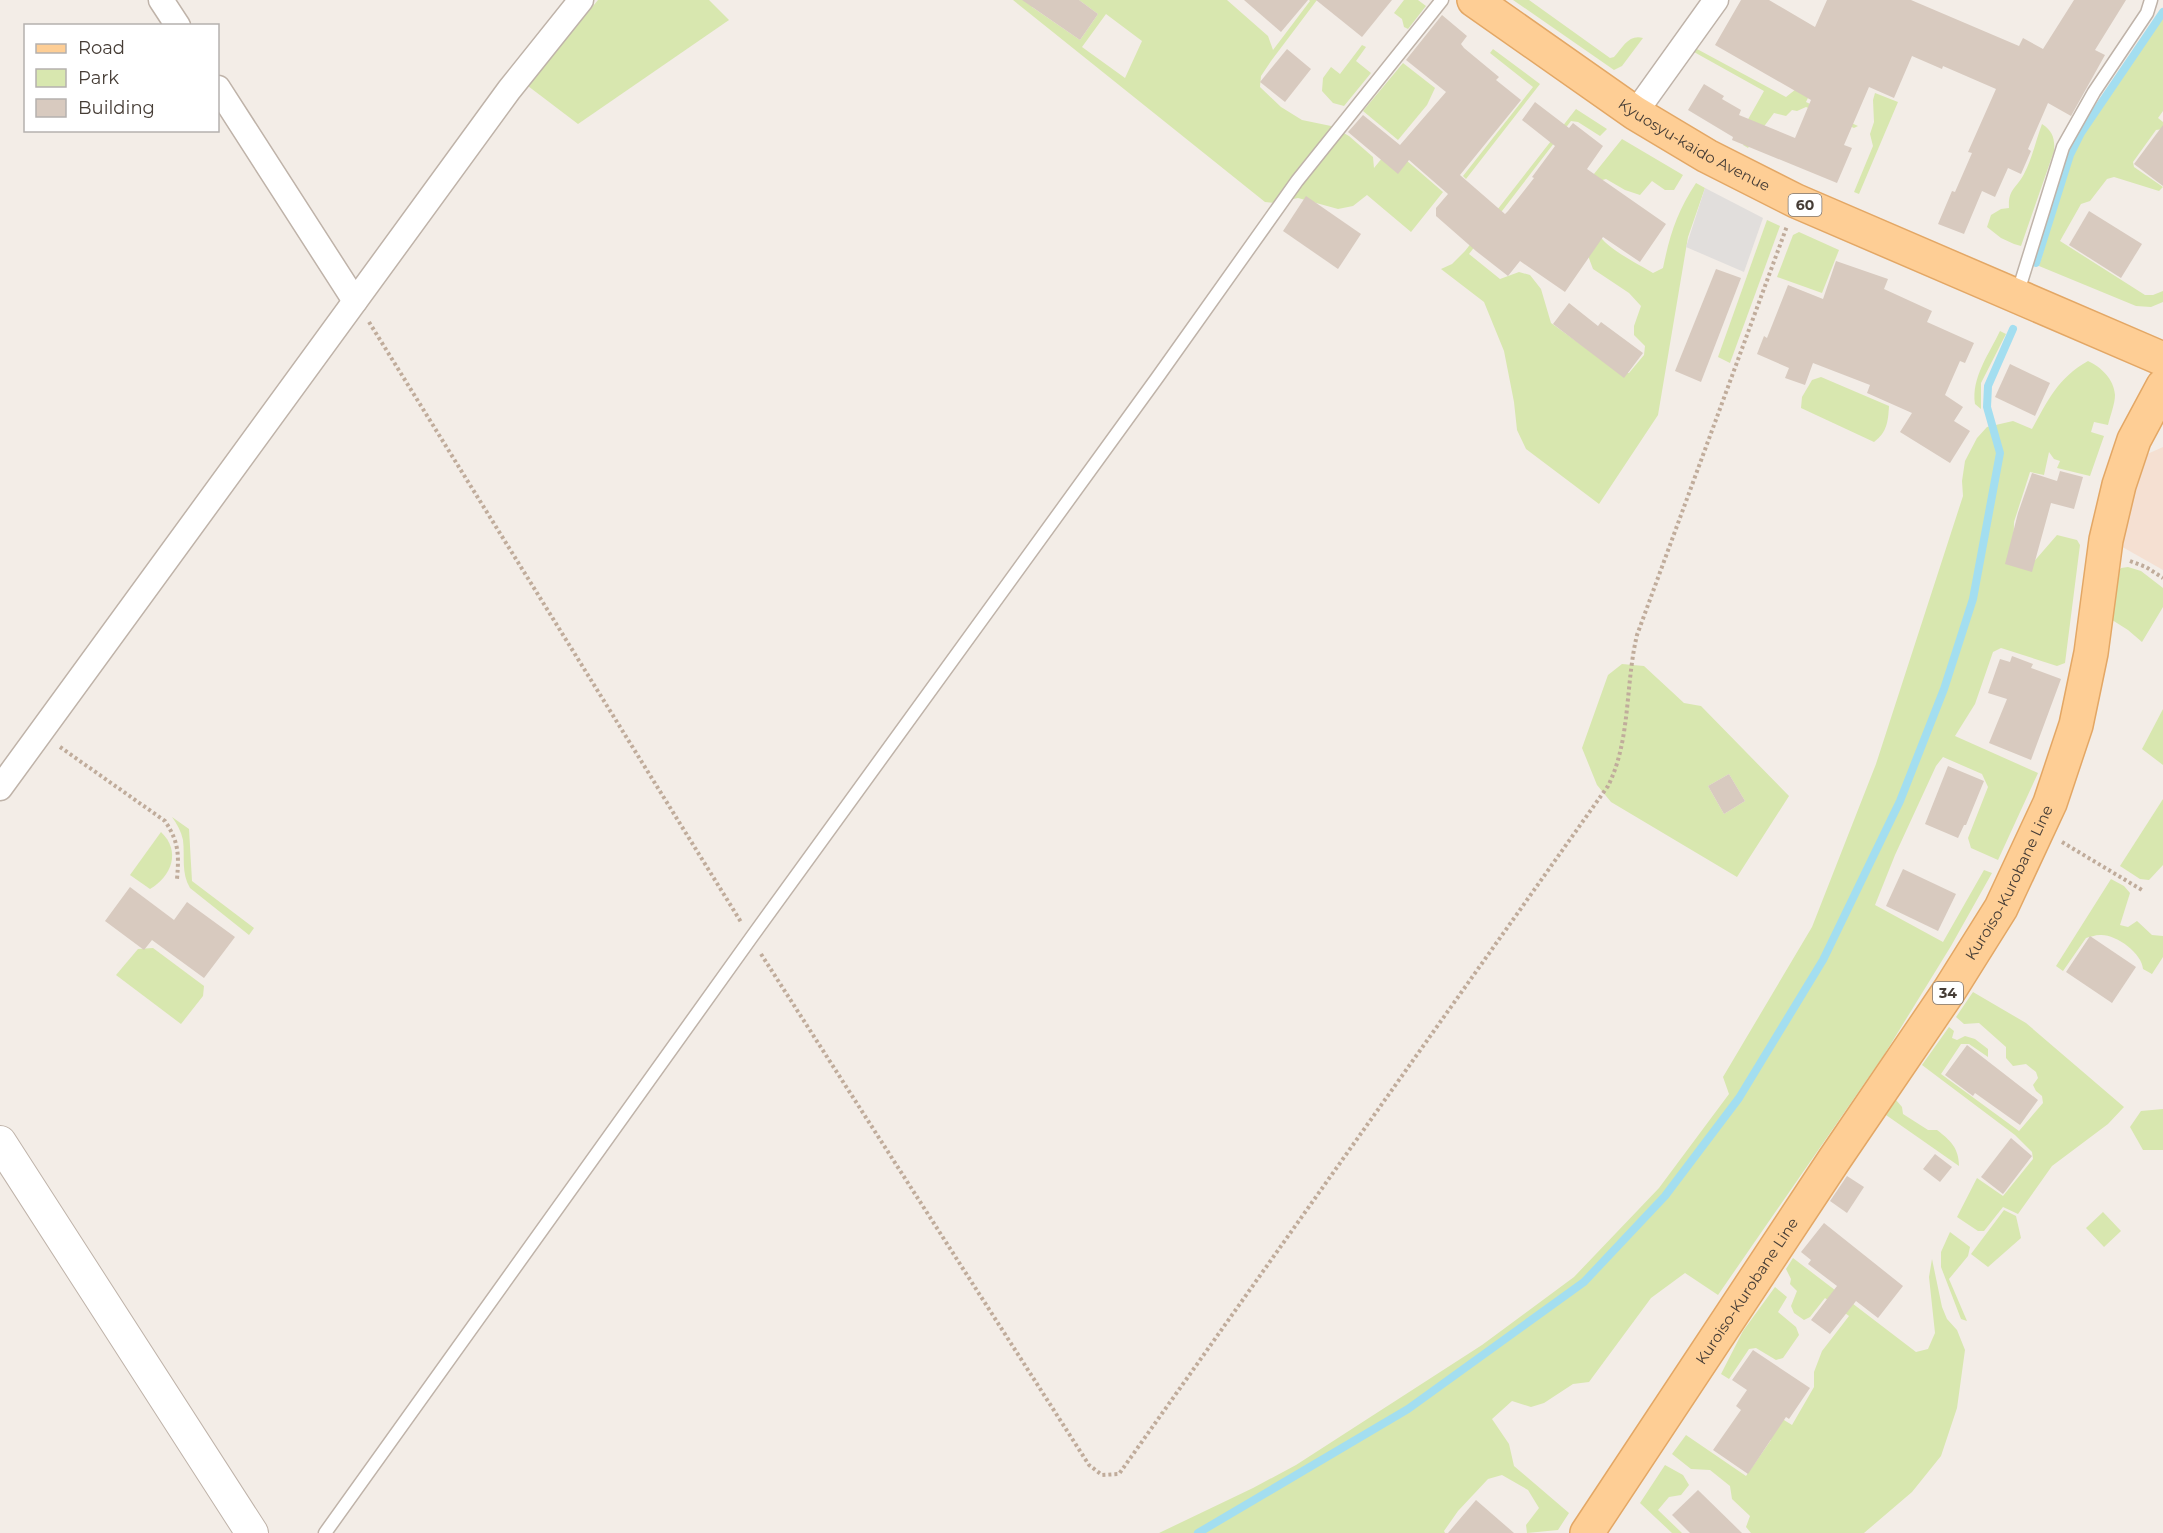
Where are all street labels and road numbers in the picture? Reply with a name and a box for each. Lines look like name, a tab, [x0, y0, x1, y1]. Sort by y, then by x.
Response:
street label: Kyuosyu-kaido Avenue	[1615, 94, 1773, 195]
road number: 60	[1788, 194, 1822, 216]
street label: Kuroiso-Kurobane Line	[1961, 802, 2057, 964]
road number: 34	[1933, 982, 1963, 1004]
street label: Kuroiso-Kurobane Line	[1691, 1214, 1802, 1368]

